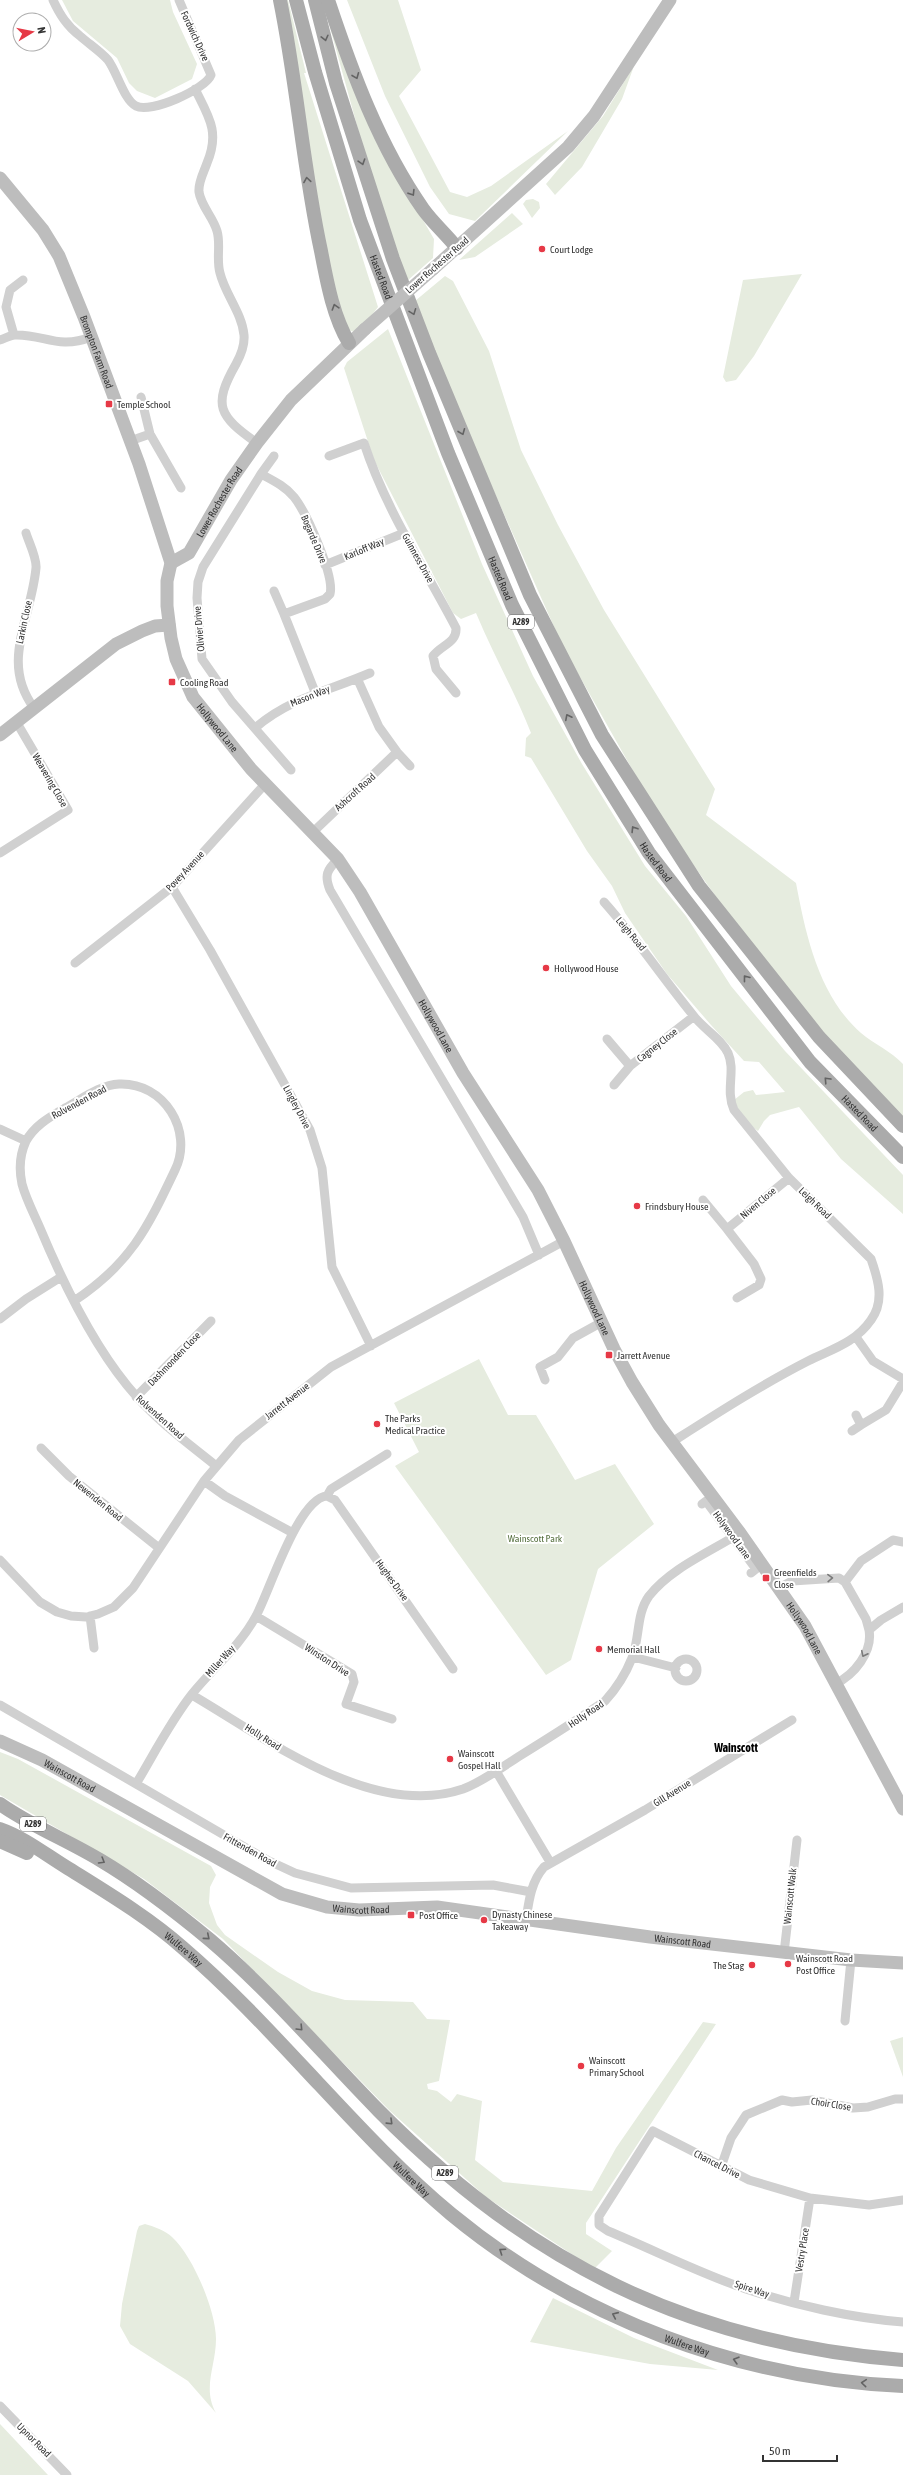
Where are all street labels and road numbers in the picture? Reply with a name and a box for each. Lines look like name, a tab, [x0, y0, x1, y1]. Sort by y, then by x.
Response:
street label: Fordwich Drive	[179, 9, 212, 63]
street label: Lower Rochester Road	[403, 234, 471, 295]
street label: Hasted Road	[368, 253, 395, 301]
street label: Brompton Farm Road	[78, 314, 116, 390]
street label: Lower Rochester Road	[194, 464, 244, 539]
street label: Bogarde Drive	[299, 513, 329, 565]
street label: Guinness Drive	[400, 531, 436, 585]
street label: Karloff Way	[342, 536, 386, 562]
street label: Hasted Road	[487, 555, 515, 602]
street label: Larkin Close	[14, 599, 34, 645]
street label: Olivier Drive	[191, 605, 206, 652]
road number: A289	[508, 615, 534, 629]
street label: Mason Way	[289, 683, 331, 709]
street label: Hollywood Lane	[195, 701, 241, 754]
street label: Weavering Close	[30, 751, 70, 809]
street label: Ashcroft Road	[332, 771, 378, 813]
street label: Hasted Road	[638, 840, 675, 884]
street label: Povey Avenue	[164, 848, 207, 893]
street label: Leigh Road	[614, 915, 648, 953]
street label: Hollywood Lane	[417, 997, 456, 1055]
street label: Cagney Close	[635, 1026, 680, 1064]
street label: Rolvenden Road	[50, 1083, 108, 1121]
street label: Lingley Drive	[281, 1084, 313, 1131]
street label: Hasted Road	[840, 1093, 880, 1134]
street label: Niven Close	[738, 1185, 778, 1221]
street label: Leigh Road	[797, 1185, 834, 1221]
street label: Hollywood Lane	[577, 1278, 612, 1337]
street label: Dashmonden Close	[145, 1329, 203, 1388]
street label: Jarrett Avenue	[263, 1380, 312, 1422]
street label: Rolvenden Road	[134, 1393, 186, 1441]
street label: Newenden Road	[71, 1477, 125, 1523]
street label: Holywood Lane	[711, 1509, 753, 1561]
street label: Hughes Drive	[373, 1557, 411, 1603]
street label: Hollywood Lane	[784, 1600, 825, 1656]
street label: Winston Drive	[303, 1641, 352, 1679]
street label: Miller Way	[203, 1643, 237, 1679]
street label: Holly Road	[566, 1698, 606, 1730]
street label: Holly Road	[243, 1722, 283, 1752]
street label: Wainscott Road	[42, 1757, 98, 1794]
street label: Gill Avenue	[651, 1777, 693, 1809]
road number: A289	[20, 1817, 46, 1831]
street label: Frittenden Road	[222, 1831, 279, 1869]
street label: Wainscott Walk	[782, 1867, 798, 1925]
street label: Wainscott Road	[332, 1902, 390, 1916]
street label: Wulfere Way	[163, 1930, 205, 1968]
street label: Wainscott Road	[654, 1932, 712, 1949]
street label: Choir Close	[810, 2095, 852, 2113]
street label: Chancel Drive	[692, 2148, 742, 2181]
street label: Wulfere Way	[391, 2159, 432, 2199]
road number: A289	[432, 2166, 458, 2180]
street label: Vestry Place	[793, 2227, 811, 2273]
street label: Spire Way	[733, 2278, 771, 2300]
street label: Wulfere Way	[663, 2332, 711, 2357]
street label: Upnor Road	[15, 2421, 53, 2459]

